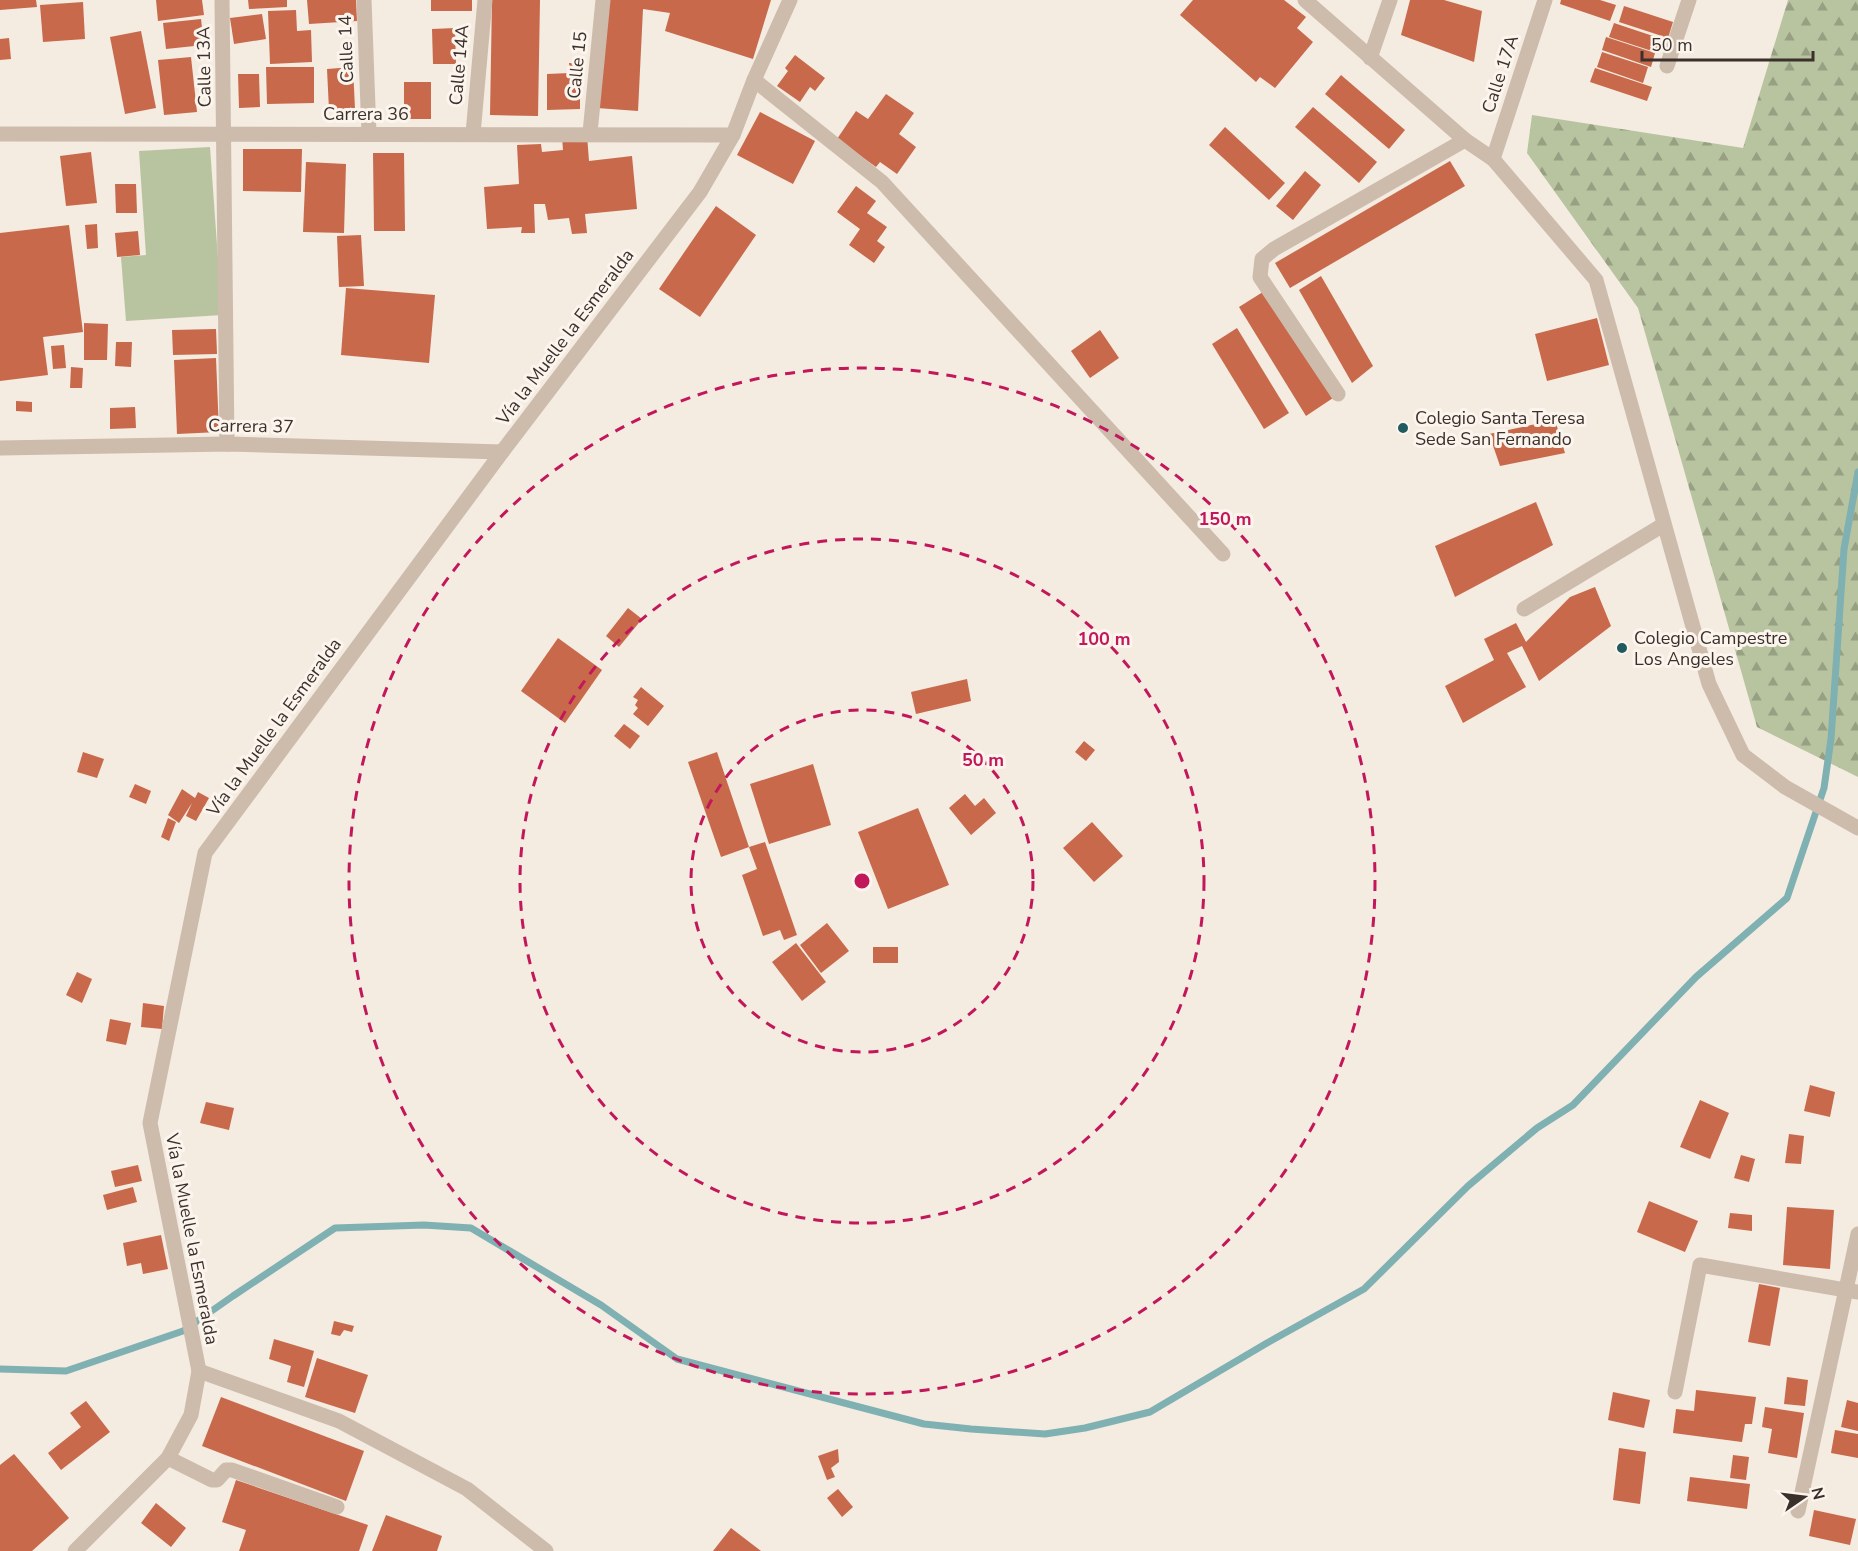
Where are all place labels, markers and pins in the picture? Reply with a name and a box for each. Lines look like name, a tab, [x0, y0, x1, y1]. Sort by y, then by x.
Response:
place label: Colegio Santa Teresa Sede San Fernando	[1415, 406, 1585, 451]
marker: Colegio Santa Teresa Sede San Fernando	[1396, 421, 1410, 435]
place label: Colegio Campestre Los Angeles	[1634, 626, 1787, 671]
marker: Colegio Campestre Los Angeles	[1615, 641, 1629, 655]
centre of rings	[852, 871, 872, 891]

